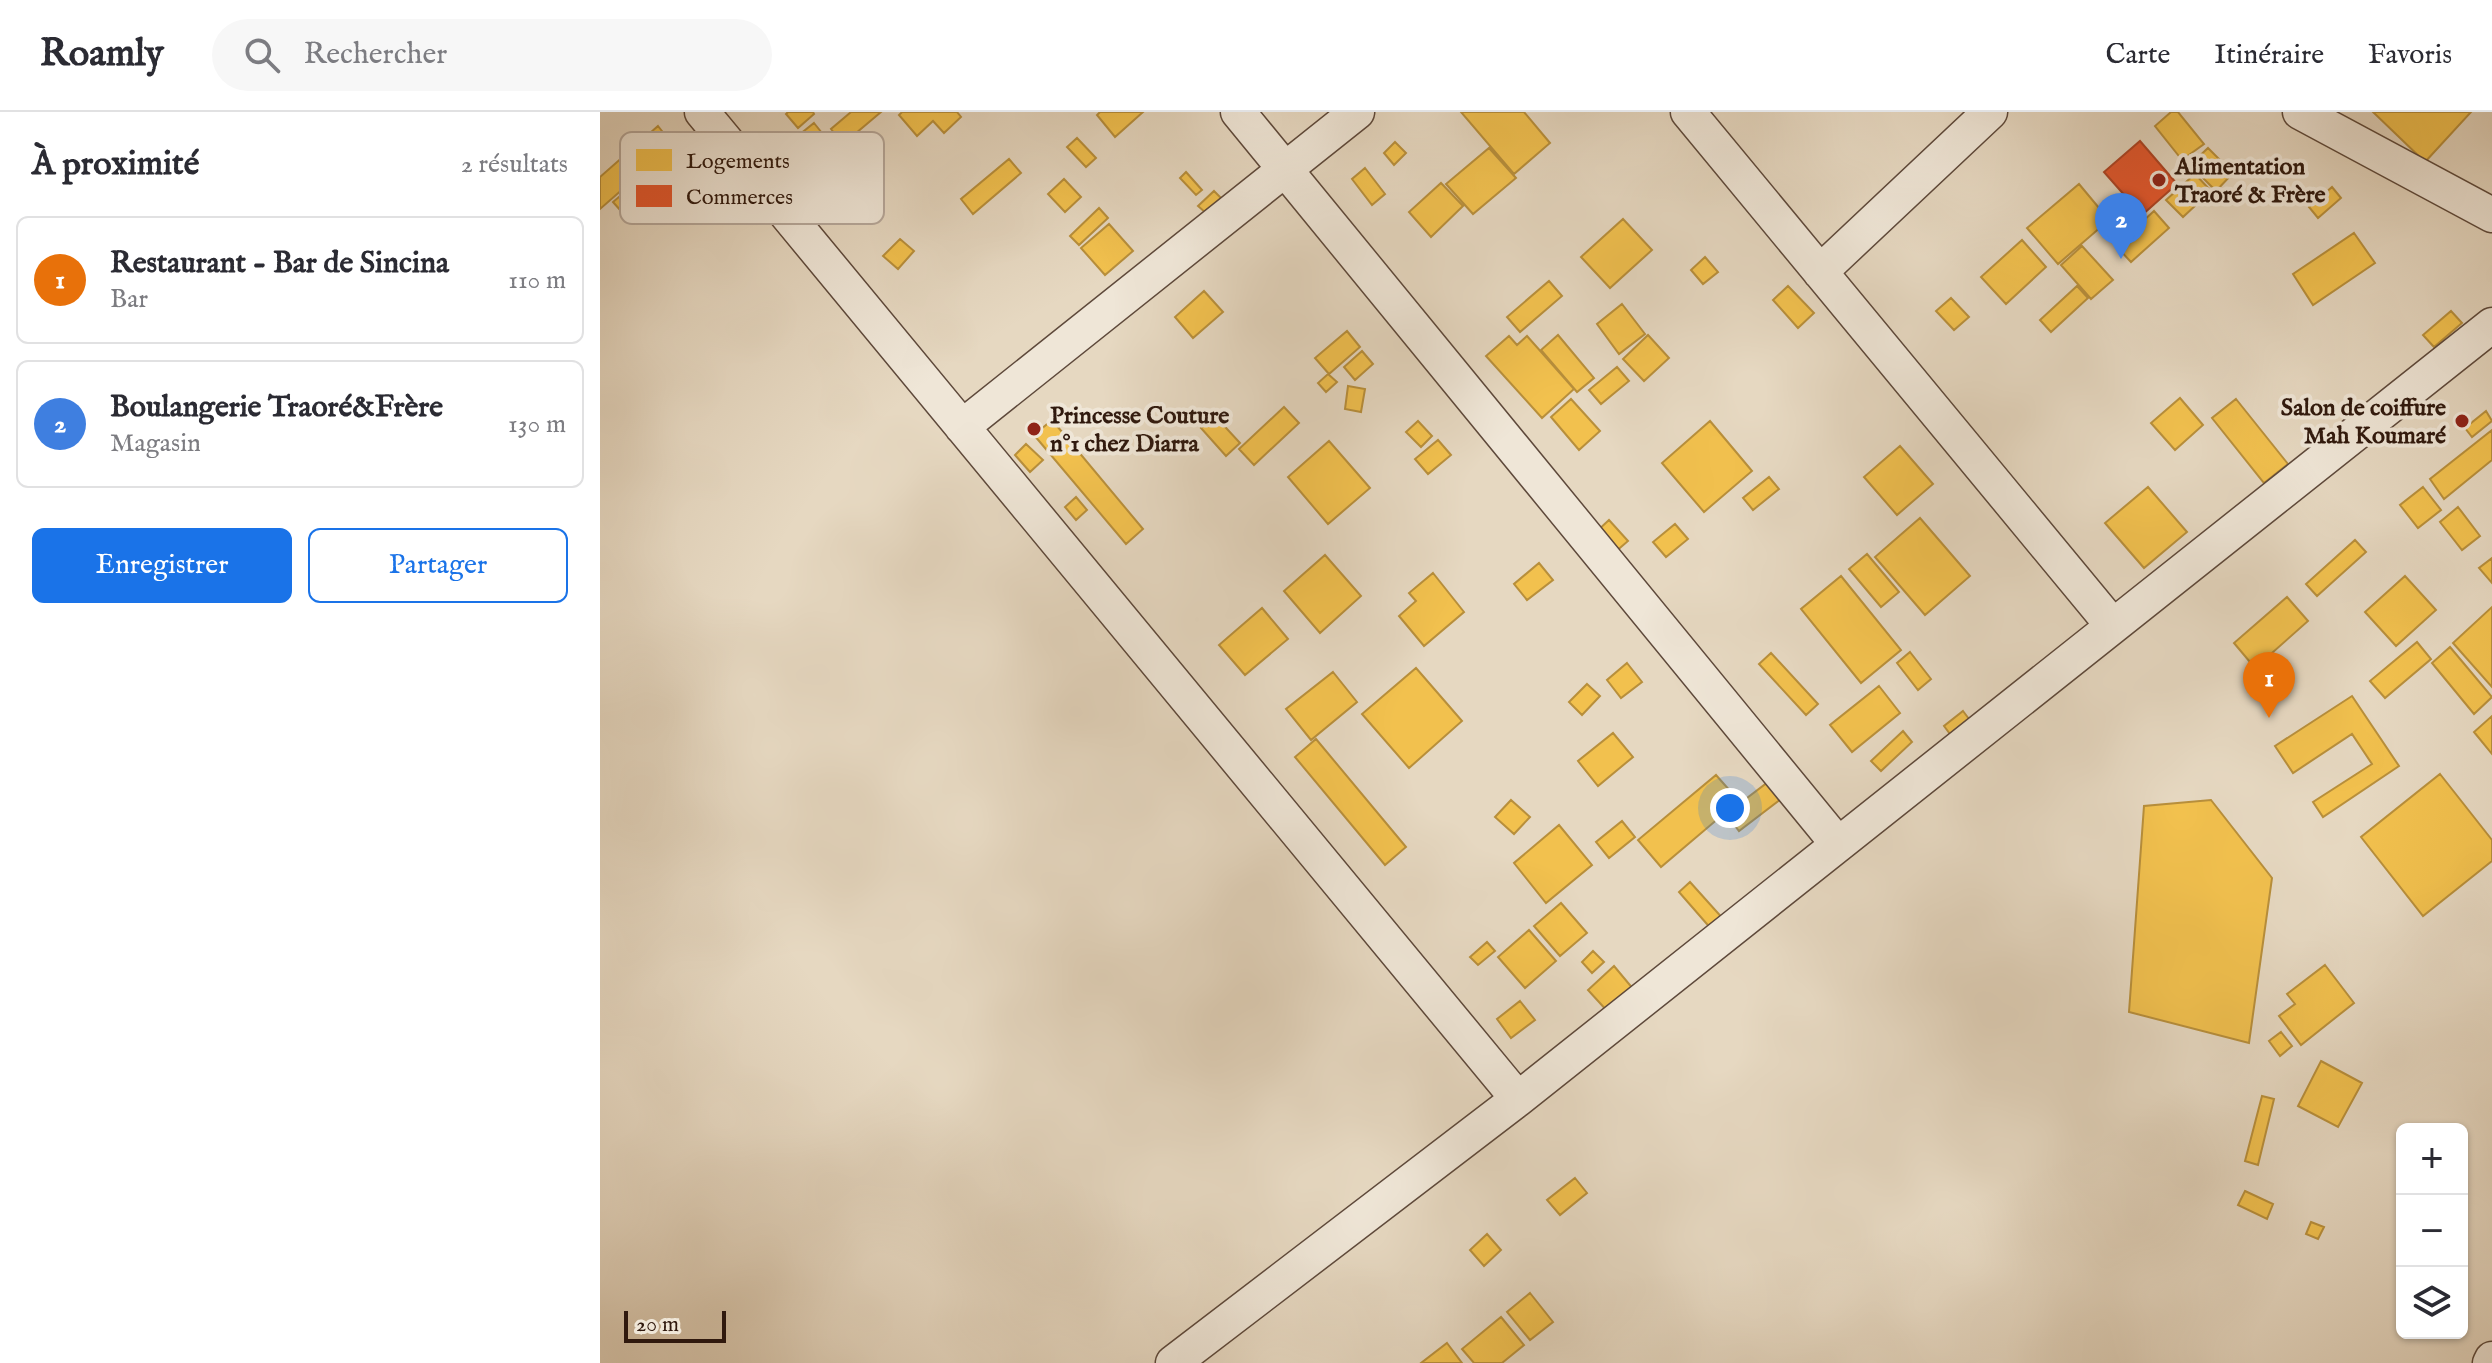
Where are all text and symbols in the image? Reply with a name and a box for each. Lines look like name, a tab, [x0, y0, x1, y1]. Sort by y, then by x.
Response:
search box	[212, 19, 772, 91]
text: Roamly	[40, 31, 164, 79]
icon: search	[240, 33, 284, 77]
text: Rechercher	[304, 36, 447, 74]
text: Carte	[2105, 38, 2170, 73]
text: Itinéraire	[2214, 38, 2324, 73]
text: Favoris	[2368, 38, 2452, 73]
legend	[620, 132, 884, 224]
text: À proximité	[32, 143, 199, 186]
text: 2 résultats	[461, 148, 568, 181]
text: Logements	[686, 148, 790, 176]
place label: Alimentation Traoré & Frère	[2174, 152, 2326, 211]
marker: Alimentation Traoré & Frère	[2150, 171, 2168, 189]
text: Commerces	[686, 184, 793, 212]
pin: 2	[2095, 193, 2147, 259]
text: Restaurant - Bar de Sincina	[110, 245, 449, 283]
text: 1	[55, 264, 65, 297]
text: 110 m	[508, 264, 566, 297]
text: Bar	[110, 283, 148, 316]
text: Boulangerie Traoré&Frère	[110, 389, 443, 427]
place label: Salon de coiffure Mah Koumaré	[2281, 393, 2446, 452]
place label: Princesse Couture n°1 chez Diarra	[1050, 401, 1229, 460]
text: 2	[54, 408, 66, 441]
text: 130 m	[508, 408, 566, 441]
marker: Salon de coiffure Mah Koumaré	[2453, 412, 2471, 430]
marker: Princesse Couture n°1 chez Diarra	[1025, 420, 1043, 438]
text: Magasin	[110, 427, 201, 460]
button: Enregistrer	[32, 528, 292, 603]
button: Partager	[308, 528, 568, 603]
pin: 1	[2243, 652, 2295, 718]
your location	[1710, 788, 1750, 828]
map controls	[2396, 1123, 2468, 1339]
button: +	[2396, 1123, 2468, 1195]
button: −	[2396, 1195, 2468, 1267]
button: layers	[2396, 1267, 2468, 1339]
scale bar	[624, 1307, 726, 1343]
text: 20 m	[636, 1311, 679, 1339]

